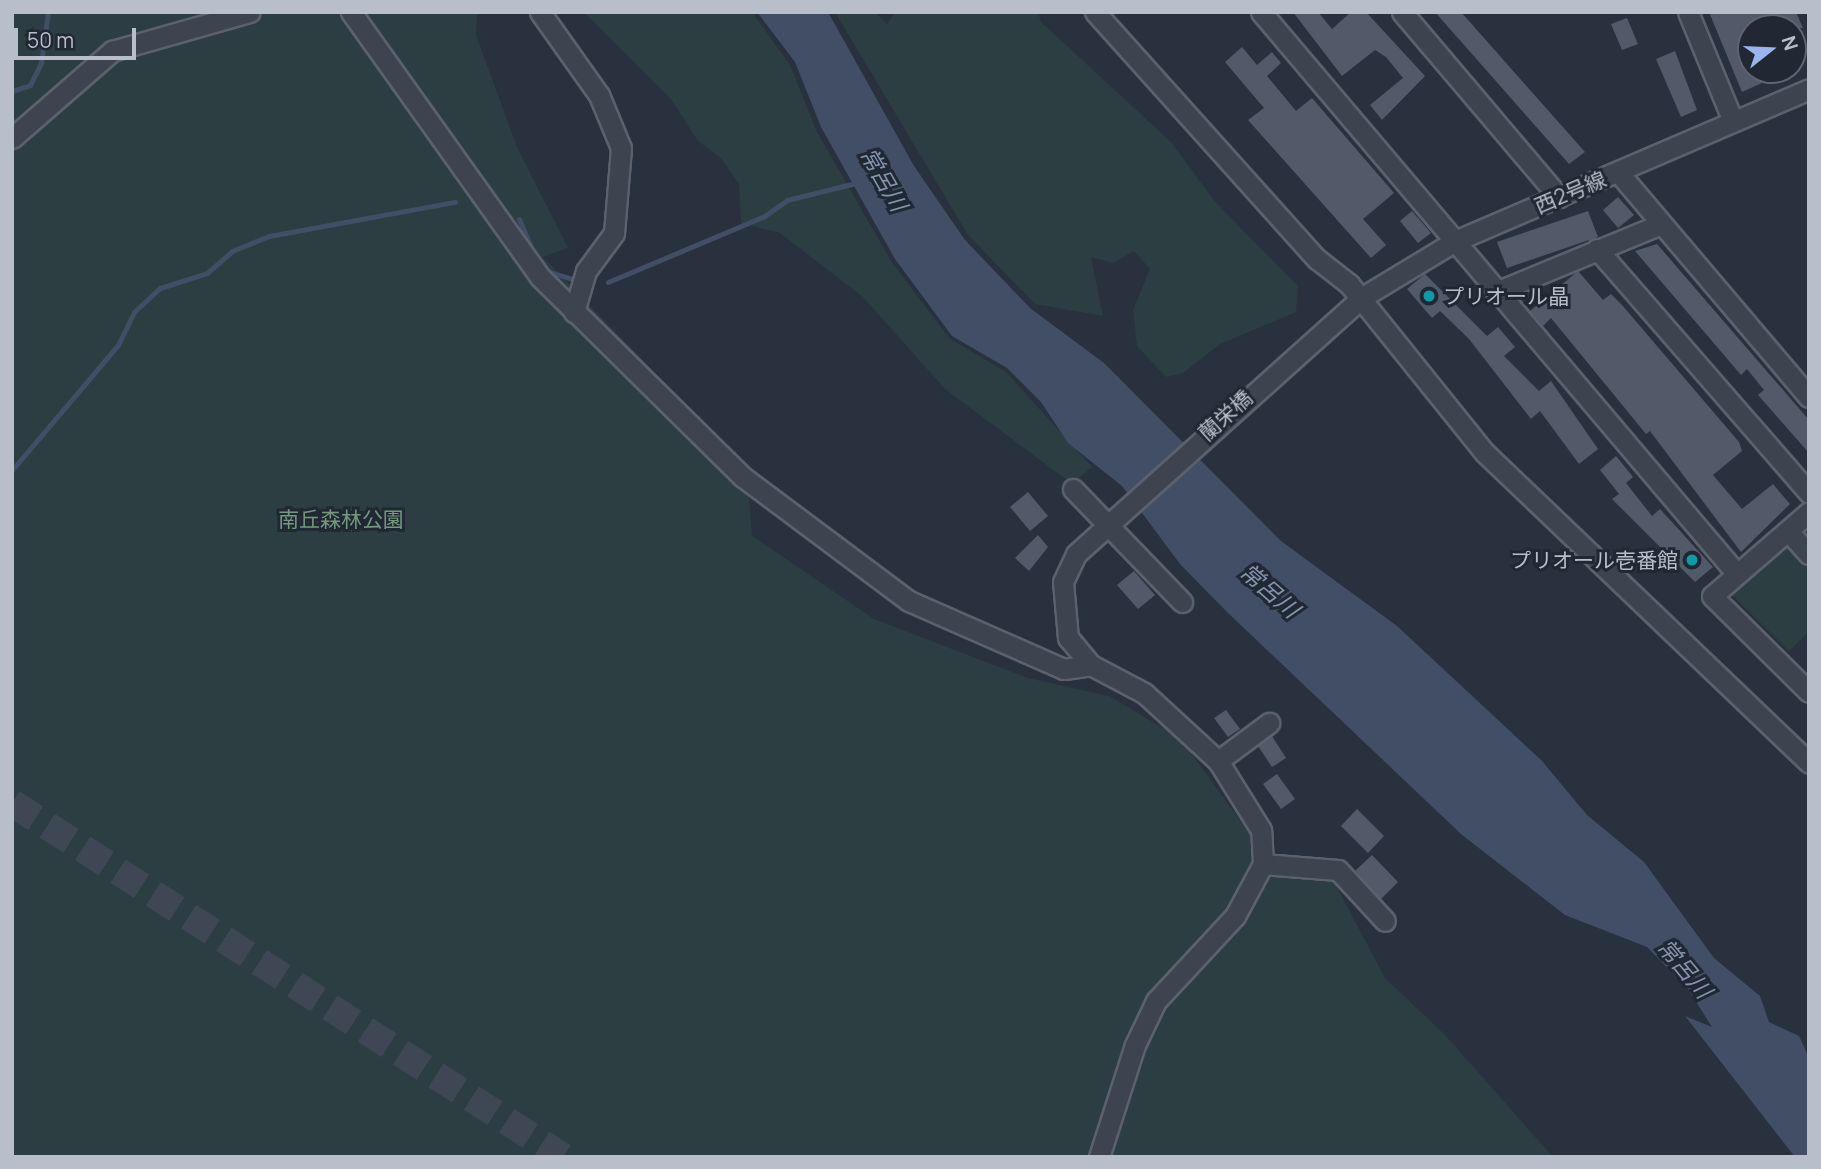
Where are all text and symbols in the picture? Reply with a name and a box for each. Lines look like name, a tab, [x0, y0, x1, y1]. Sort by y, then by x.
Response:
scale bar	[18, 14, 140, 58]
north arrow	[1737, 14, 1807, 84]
text: 50 m	[27, 26, 74, 54]
text: N	[1776, 33, 1805, 54]
water label: 常呂川	[855, 142, 913, 216]
street label: 西2号線	[1531, 166, 1609, 218]
place label: プリオール晶	[1443, 283, 1569, 309]
marker: プリオール晶	[1421, 288, 1437, 304]
street label: 蘭栄橋	[1193, 385, 1257, 445]
park label: 南丘森林公園	[278, 506, 404, 532]
place label: プリオール壱番館	[1510, 547, 1678, 573]
marker: プリオール壱番館	[1684, 552, 1700, 568]
water label: 常呂川	[1235, 557, 1305, 623]
water label: 常呂川	[1652, 933, 1718, 1003]

